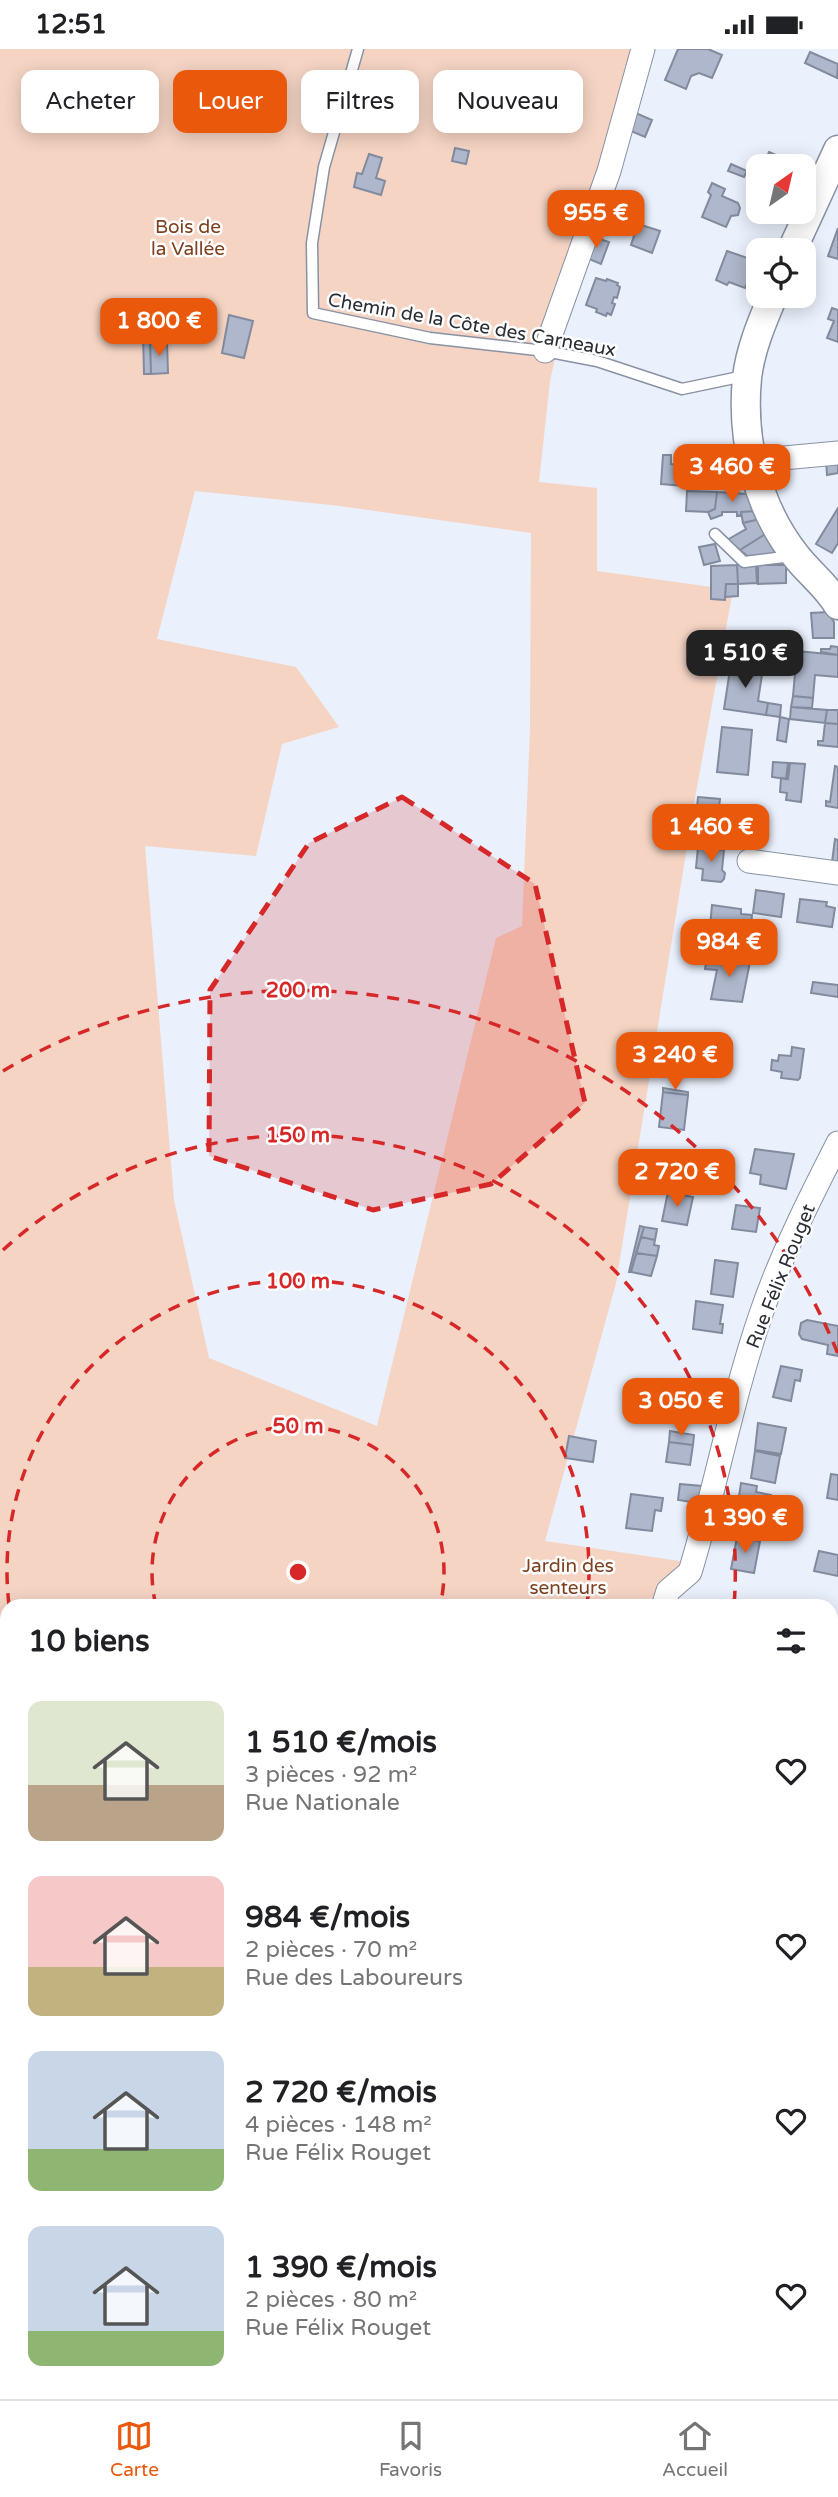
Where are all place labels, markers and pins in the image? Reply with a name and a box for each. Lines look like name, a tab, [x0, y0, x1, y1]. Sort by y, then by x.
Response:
pin: 955 €	[547, 191, 645, 250]
pin: 1 800 €	[94, 299, 224, 358]
pin: 3 460 €	[667, 445, 797, 504]
pin: 1 510 €	[680, 631, 810, 690]
pin: 1 460 €	[646, 805, 776, 864]
pin: 984 €	[680, 919, 778, 979]
pin: 3 240 €	[610, 1033, 740, 1092]
pin: 2 720 €	[612, 1149, 742, 1209]
pin: 3 050 €	[616, 1379, 746, 1438]
pin: 1 390 €	[680, 1495, 810, 1555]
centre of rings	[286, 1560, 310, 1584]

